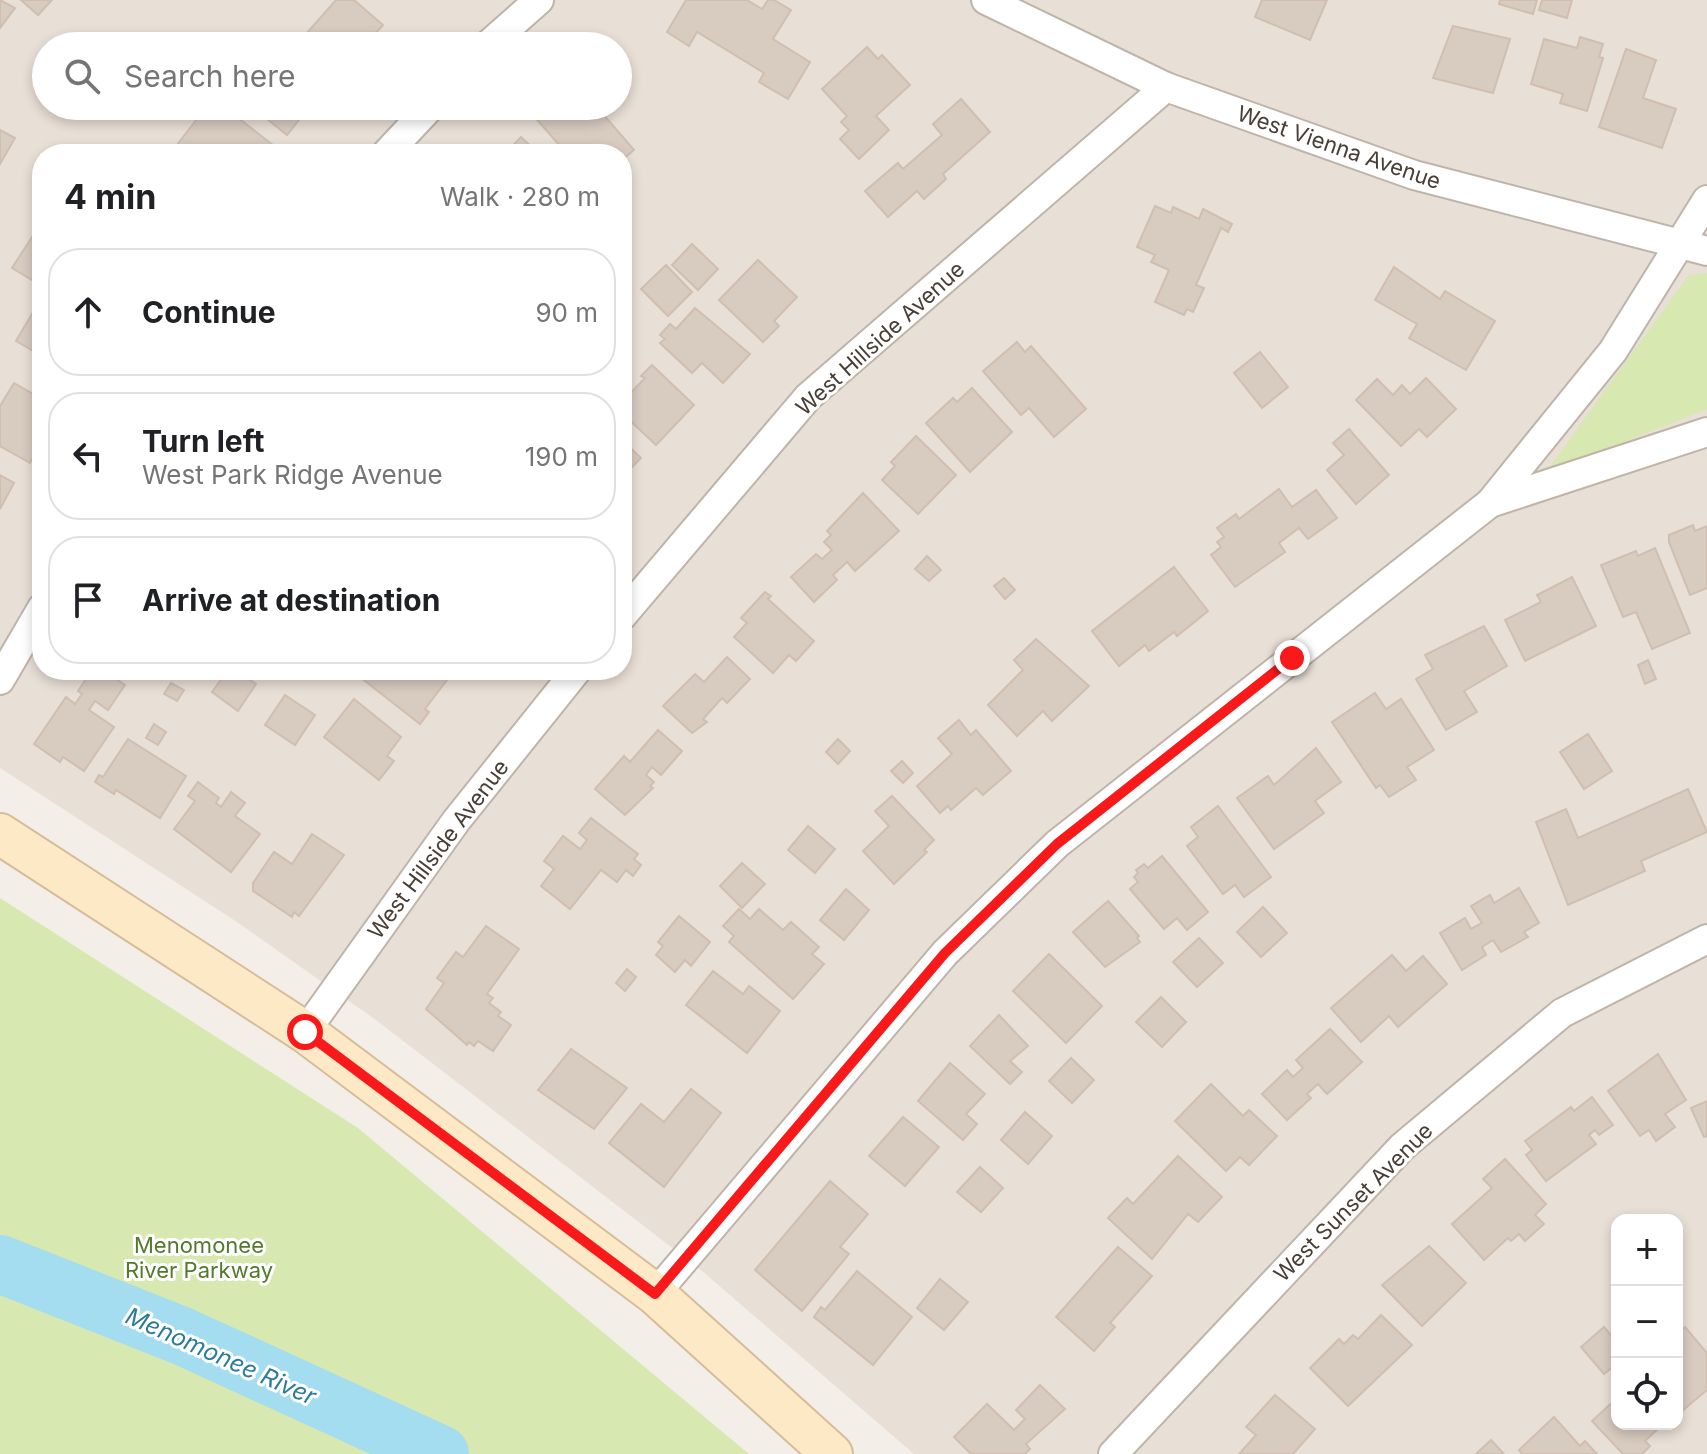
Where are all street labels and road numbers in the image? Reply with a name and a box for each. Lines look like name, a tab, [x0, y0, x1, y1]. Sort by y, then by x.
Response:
street label: West Vienna Avenue	[1234, 100, 1444, 194]
street label: West Hillside Avenue	[791, 256, 969, 420]
street label: West Hillside Avenue	[362, 754, 514, 944]
street label: West Sunset Avenue	[1268, 1117, 1438, 1287]

